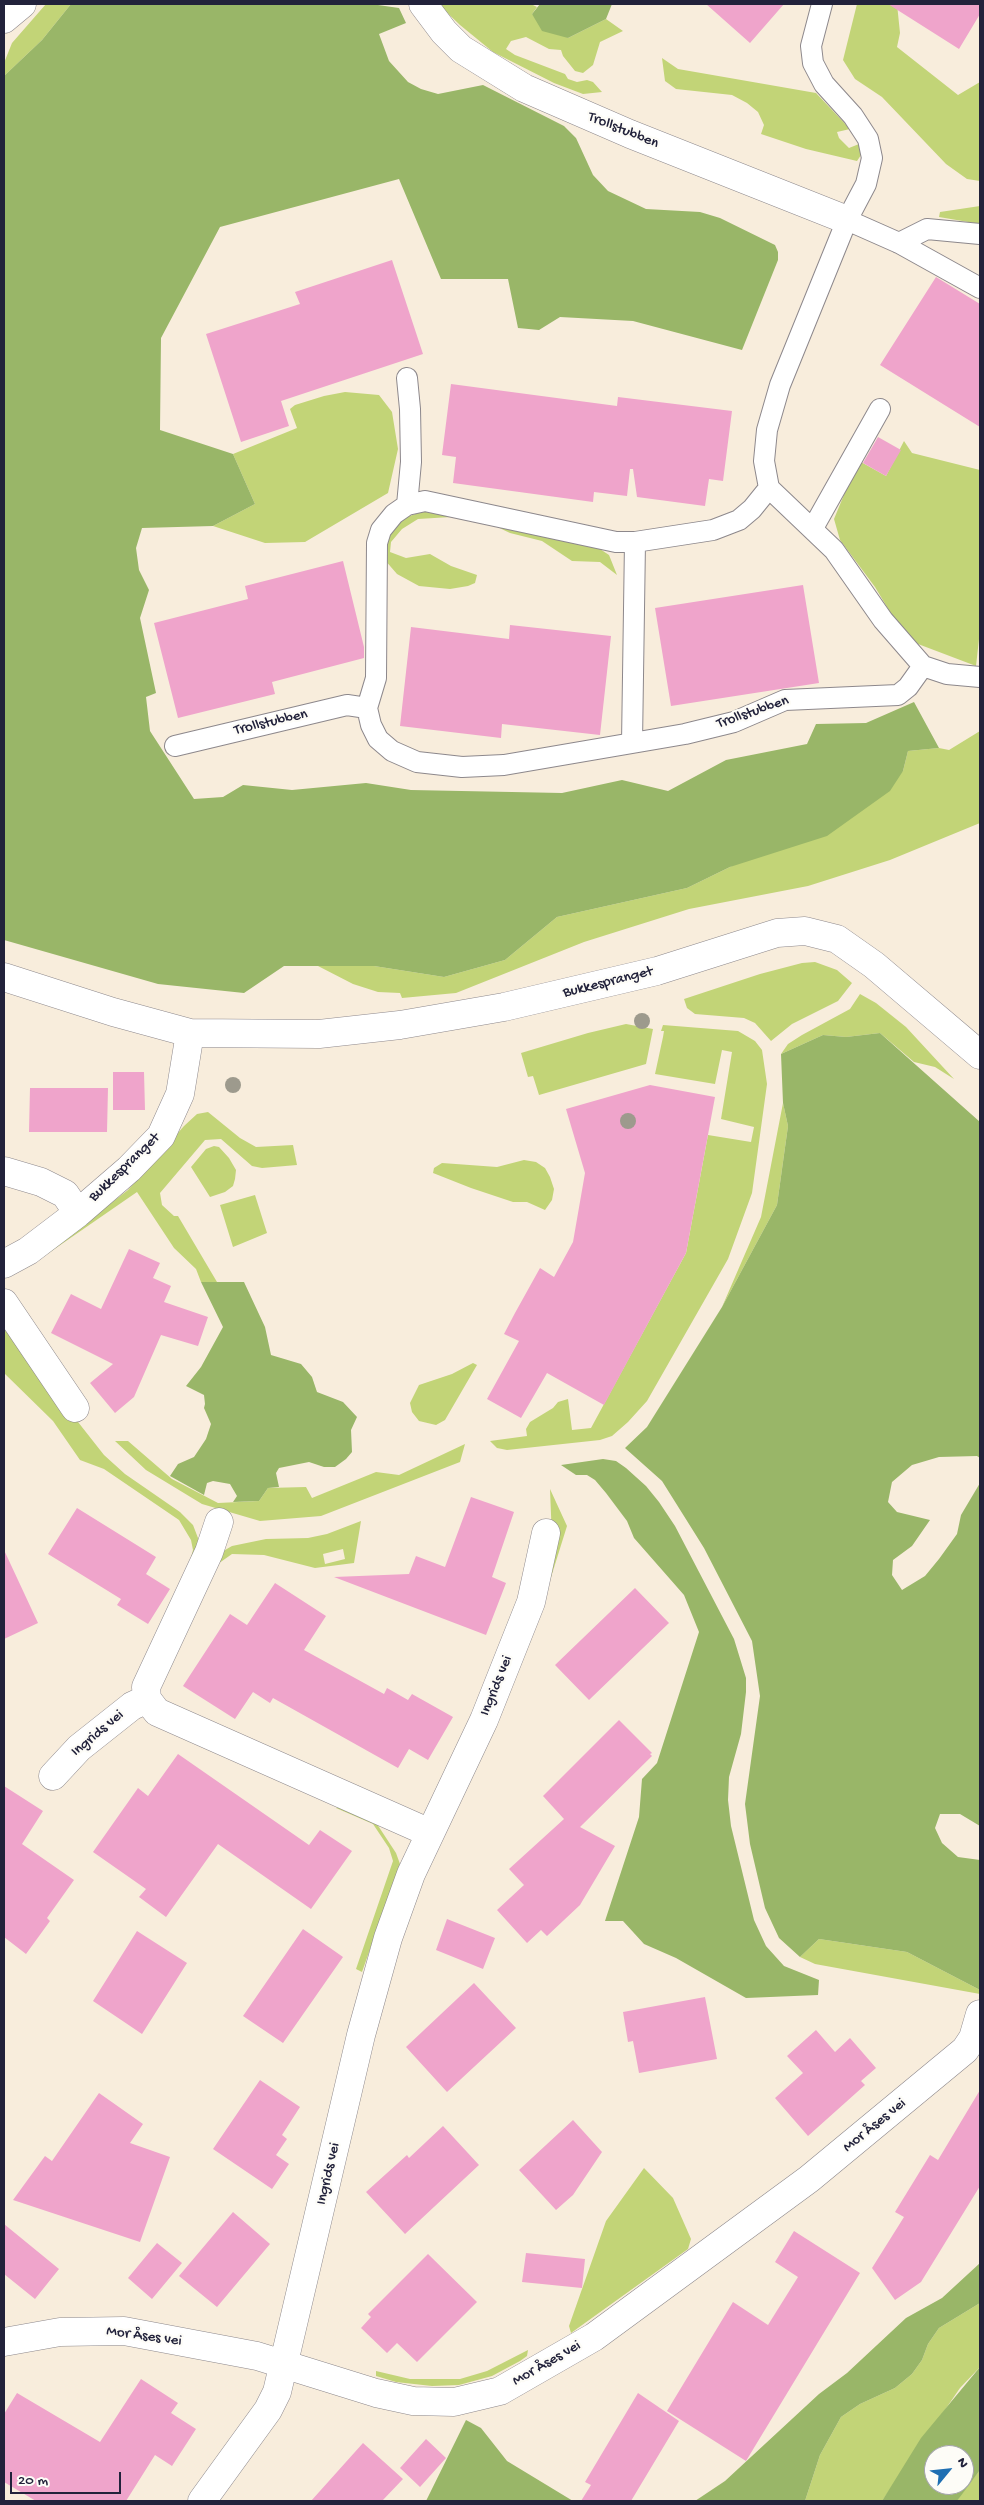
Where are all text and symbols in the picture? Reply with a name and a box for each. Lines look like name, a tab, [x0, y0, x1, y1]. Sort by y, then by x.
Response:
street label: Trollstubben	[585, 109, 661, 153]
street label: Trollstubben	[715, 692, 791, 734]
street label: Trollstubben	[233, 706, 309, 740]
street label: Bukkespranget	[561, 963, 655, 1003]
street label: Bukkespranget	[86, 1130, 164, 1206]
street label: Ingrids vei	[477, 1653, 517, 1719]
street label: Ingrids vei	[68, 1707, 128, 1761]
street label: Mor Åses vei	[840, 2095, 910, 2157]
street label: Ingrids vei	[313, 2141, 345, 2207]
street label: Mor Åses vei	[105, 2323, 183, 2351]
street label: Mor Åses vei	[510, 2337, 584, 2391]
north arrow	[924, 2445, 974, 2495]
text: N	[952, 2455, 971, 2471]
scale bar	[12, 2462, 124, 2494]
text: 20 m	[18, 2472, 48, 2490]

